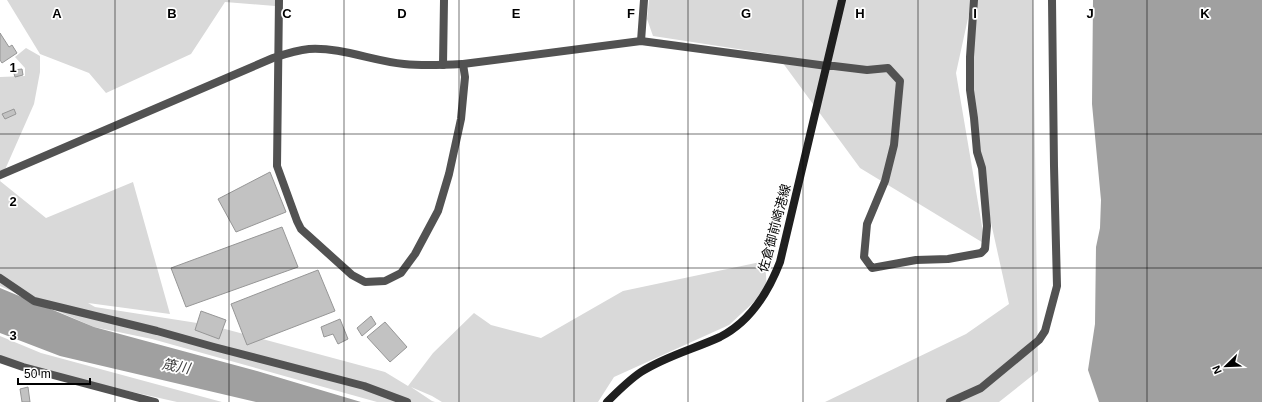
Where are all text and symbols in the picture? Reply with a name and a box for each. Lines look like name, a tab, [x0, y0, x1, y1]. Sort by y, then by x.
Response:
text: A	[52, 6, 62, 21]
text: B	[167, 6, 177, 21]
text: C	[282, 6, 292, 21]
text: D	[397, 6, 407, 21]
text: E	[512, 6, 521, 21]
text: F	[627, 6, 635, 21]
text: G	[741, 6, 751, 21]
text: H	[855, 6, 865, 21]
text: I	[973, 6, 977, 21]
text: J	[1086, 6, 1094, 21]
text: K	[1200, 6, 1210, 21]
text: 1	[9, 60, 17, 75]
street label: 佐倉御前崎港線	[755, 182, 794, 274]
text: 2	[9, 194, 17, 209]
text: 3	[9, 328, 17, 343]
north arrow	[1206, 346, 1246, 386]
water label: 筬川	[161, 356, 193, 377]
scale bar	[18, 360, 90, 386]
text: N	[1210, 364, 1224, 376]
text: 50 m	[24, 367, 51, 381]

